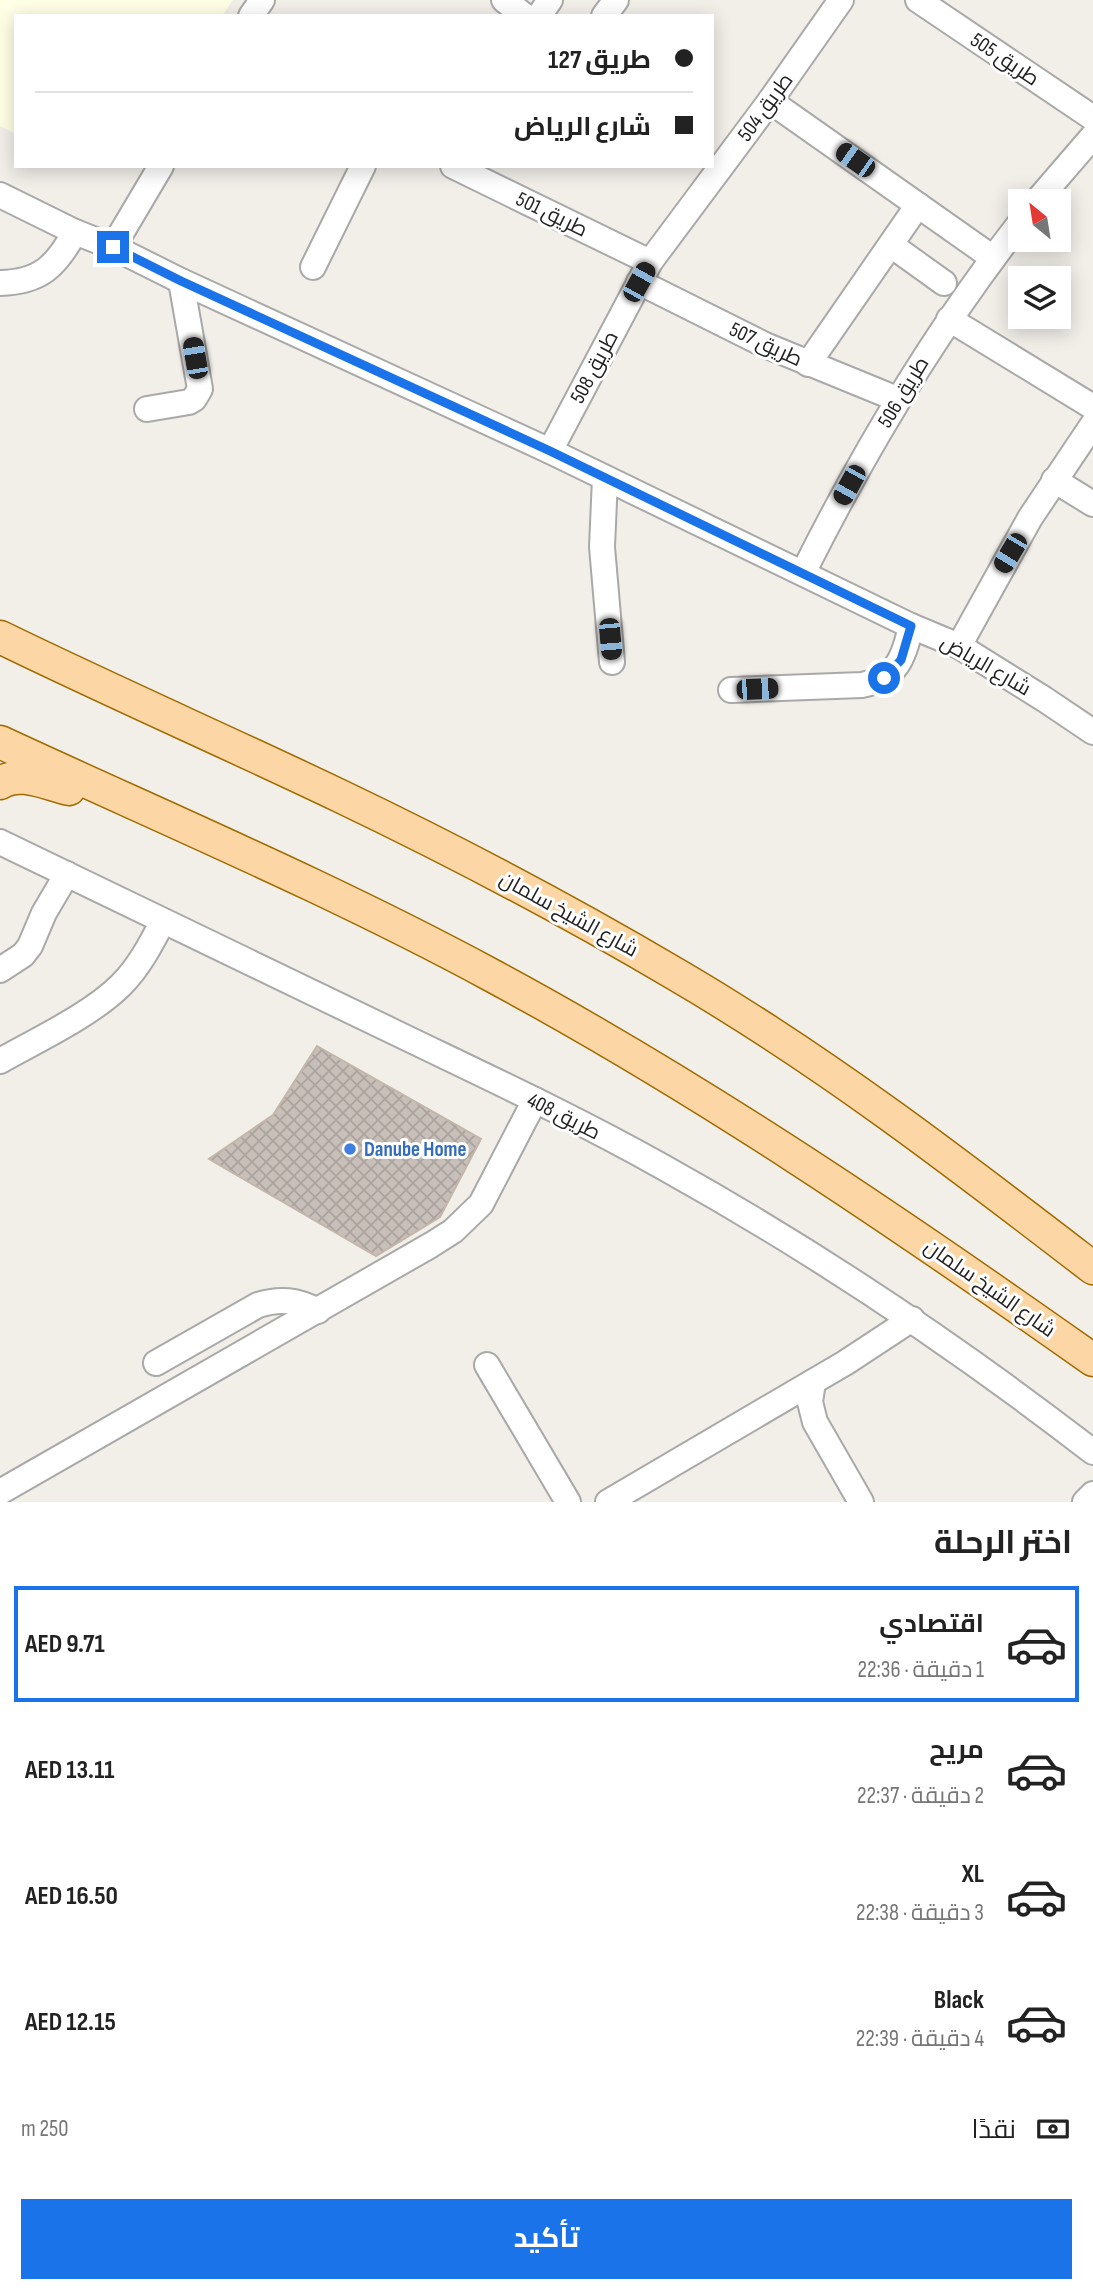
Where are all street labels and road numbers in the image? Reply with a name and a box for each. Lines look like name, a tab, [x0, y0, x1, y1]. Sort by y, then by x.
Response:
street label: طريق 505	[966, 27, 1044, 91]
street label: طريق 504	[732, 68, 798, 146]
street label: طريق 501	[512, 186, 592, 242]
street label: طريق 507	[725, 317, 806, 372]
street label: طريق 508	[565, 327, 624, 408]
street label: طريق 506	[873, 352, 934, 432]
street label: شارع الرياض	[936, 630, 1035, 702]
street label: شارع الشيخ سلمان	[495, 866, 642, 964]
street label: طريق 408	[523, 1087, 604, 1145]
street label: شارع الشيخ سلمان	[919, 1234, 1060, 1344]

